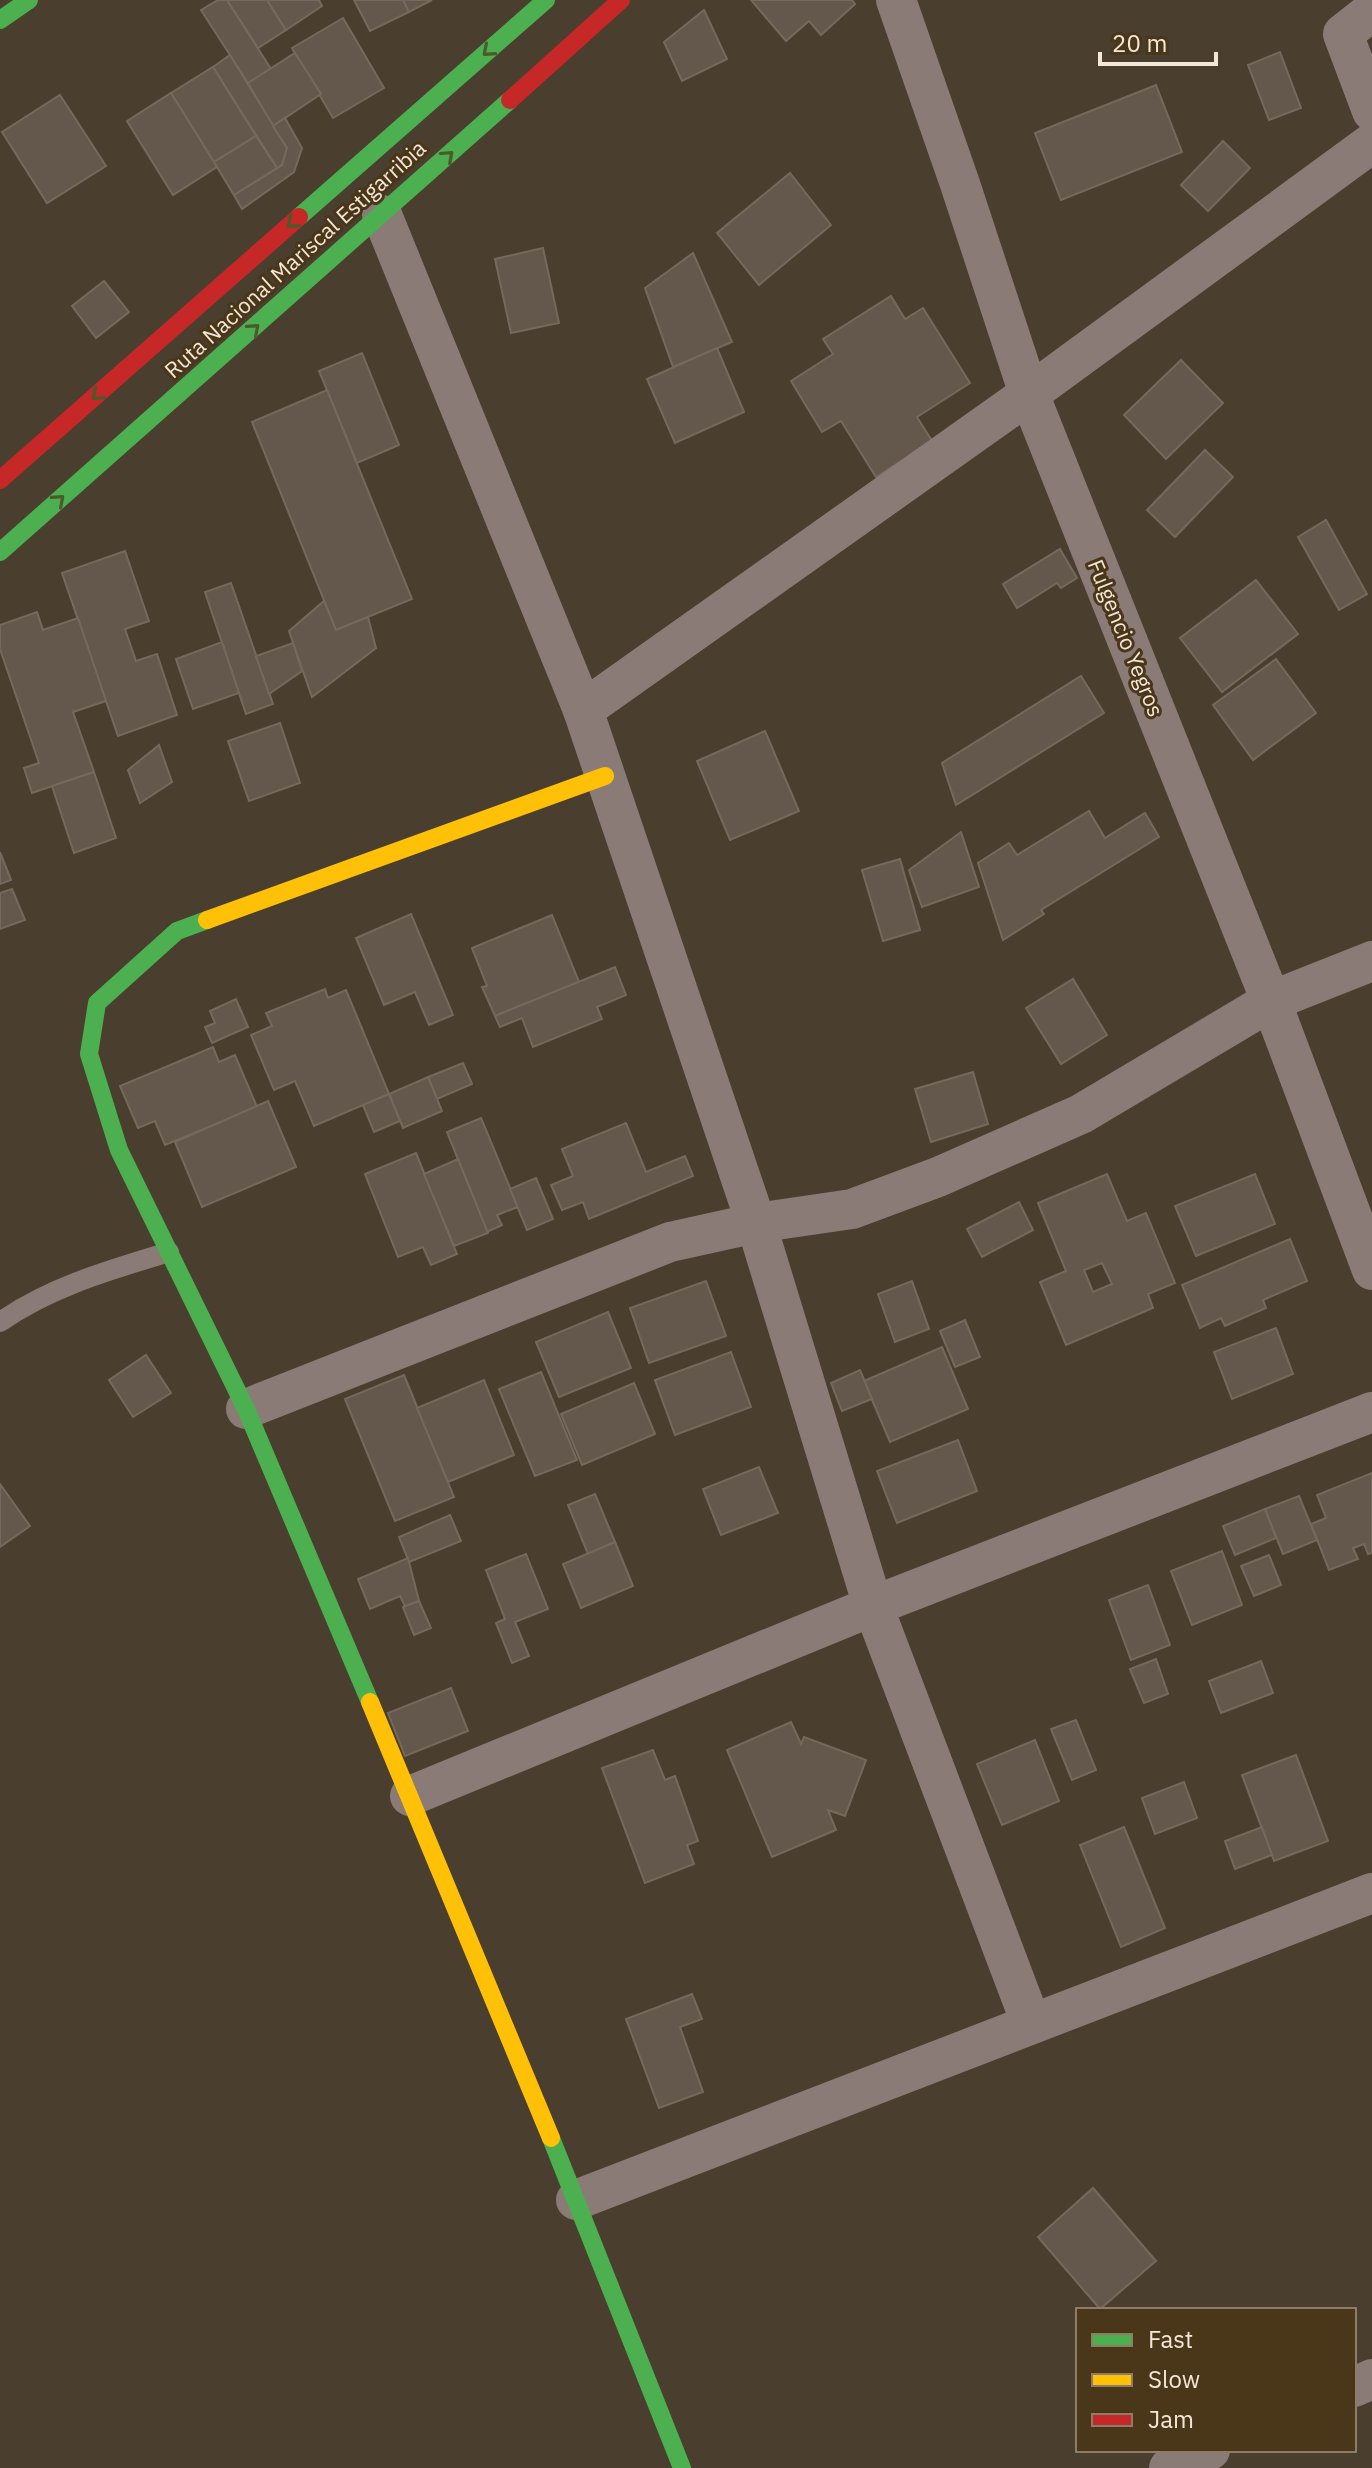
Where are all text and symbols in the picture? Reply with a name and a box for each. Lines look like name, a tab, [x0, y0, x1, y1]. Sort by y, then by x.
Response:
scale bar	[1100, 16, 1216, 66]
text: 20 m	[1112, 27, 1167, 59]
one-way arrow	[482, 42, 497, 56]
street label: Ruta Nacional Mariscal Estigarribia	[158, 133, 432, 384]
one-way arrow	[439, 150, 453, 165]
one-way arrow	[287, 213, 302, 228]
one-way arrow	[244, 324, 259, 338]
one-way arrow	[92, 385, 107, 400]
one-way arrow	[49, 496, 64, 510]
street label: Fulgencio Yegros	[1082, 555, 1171, 721]
legend	[1076, 2308, 1356, 2452]
text: Fast	[1148, 2323, 1193, 2355]
text: Slow	[1148, 2363, 1200, 2395]
text: Jam	[1148, 2403, 1194, 2435]

